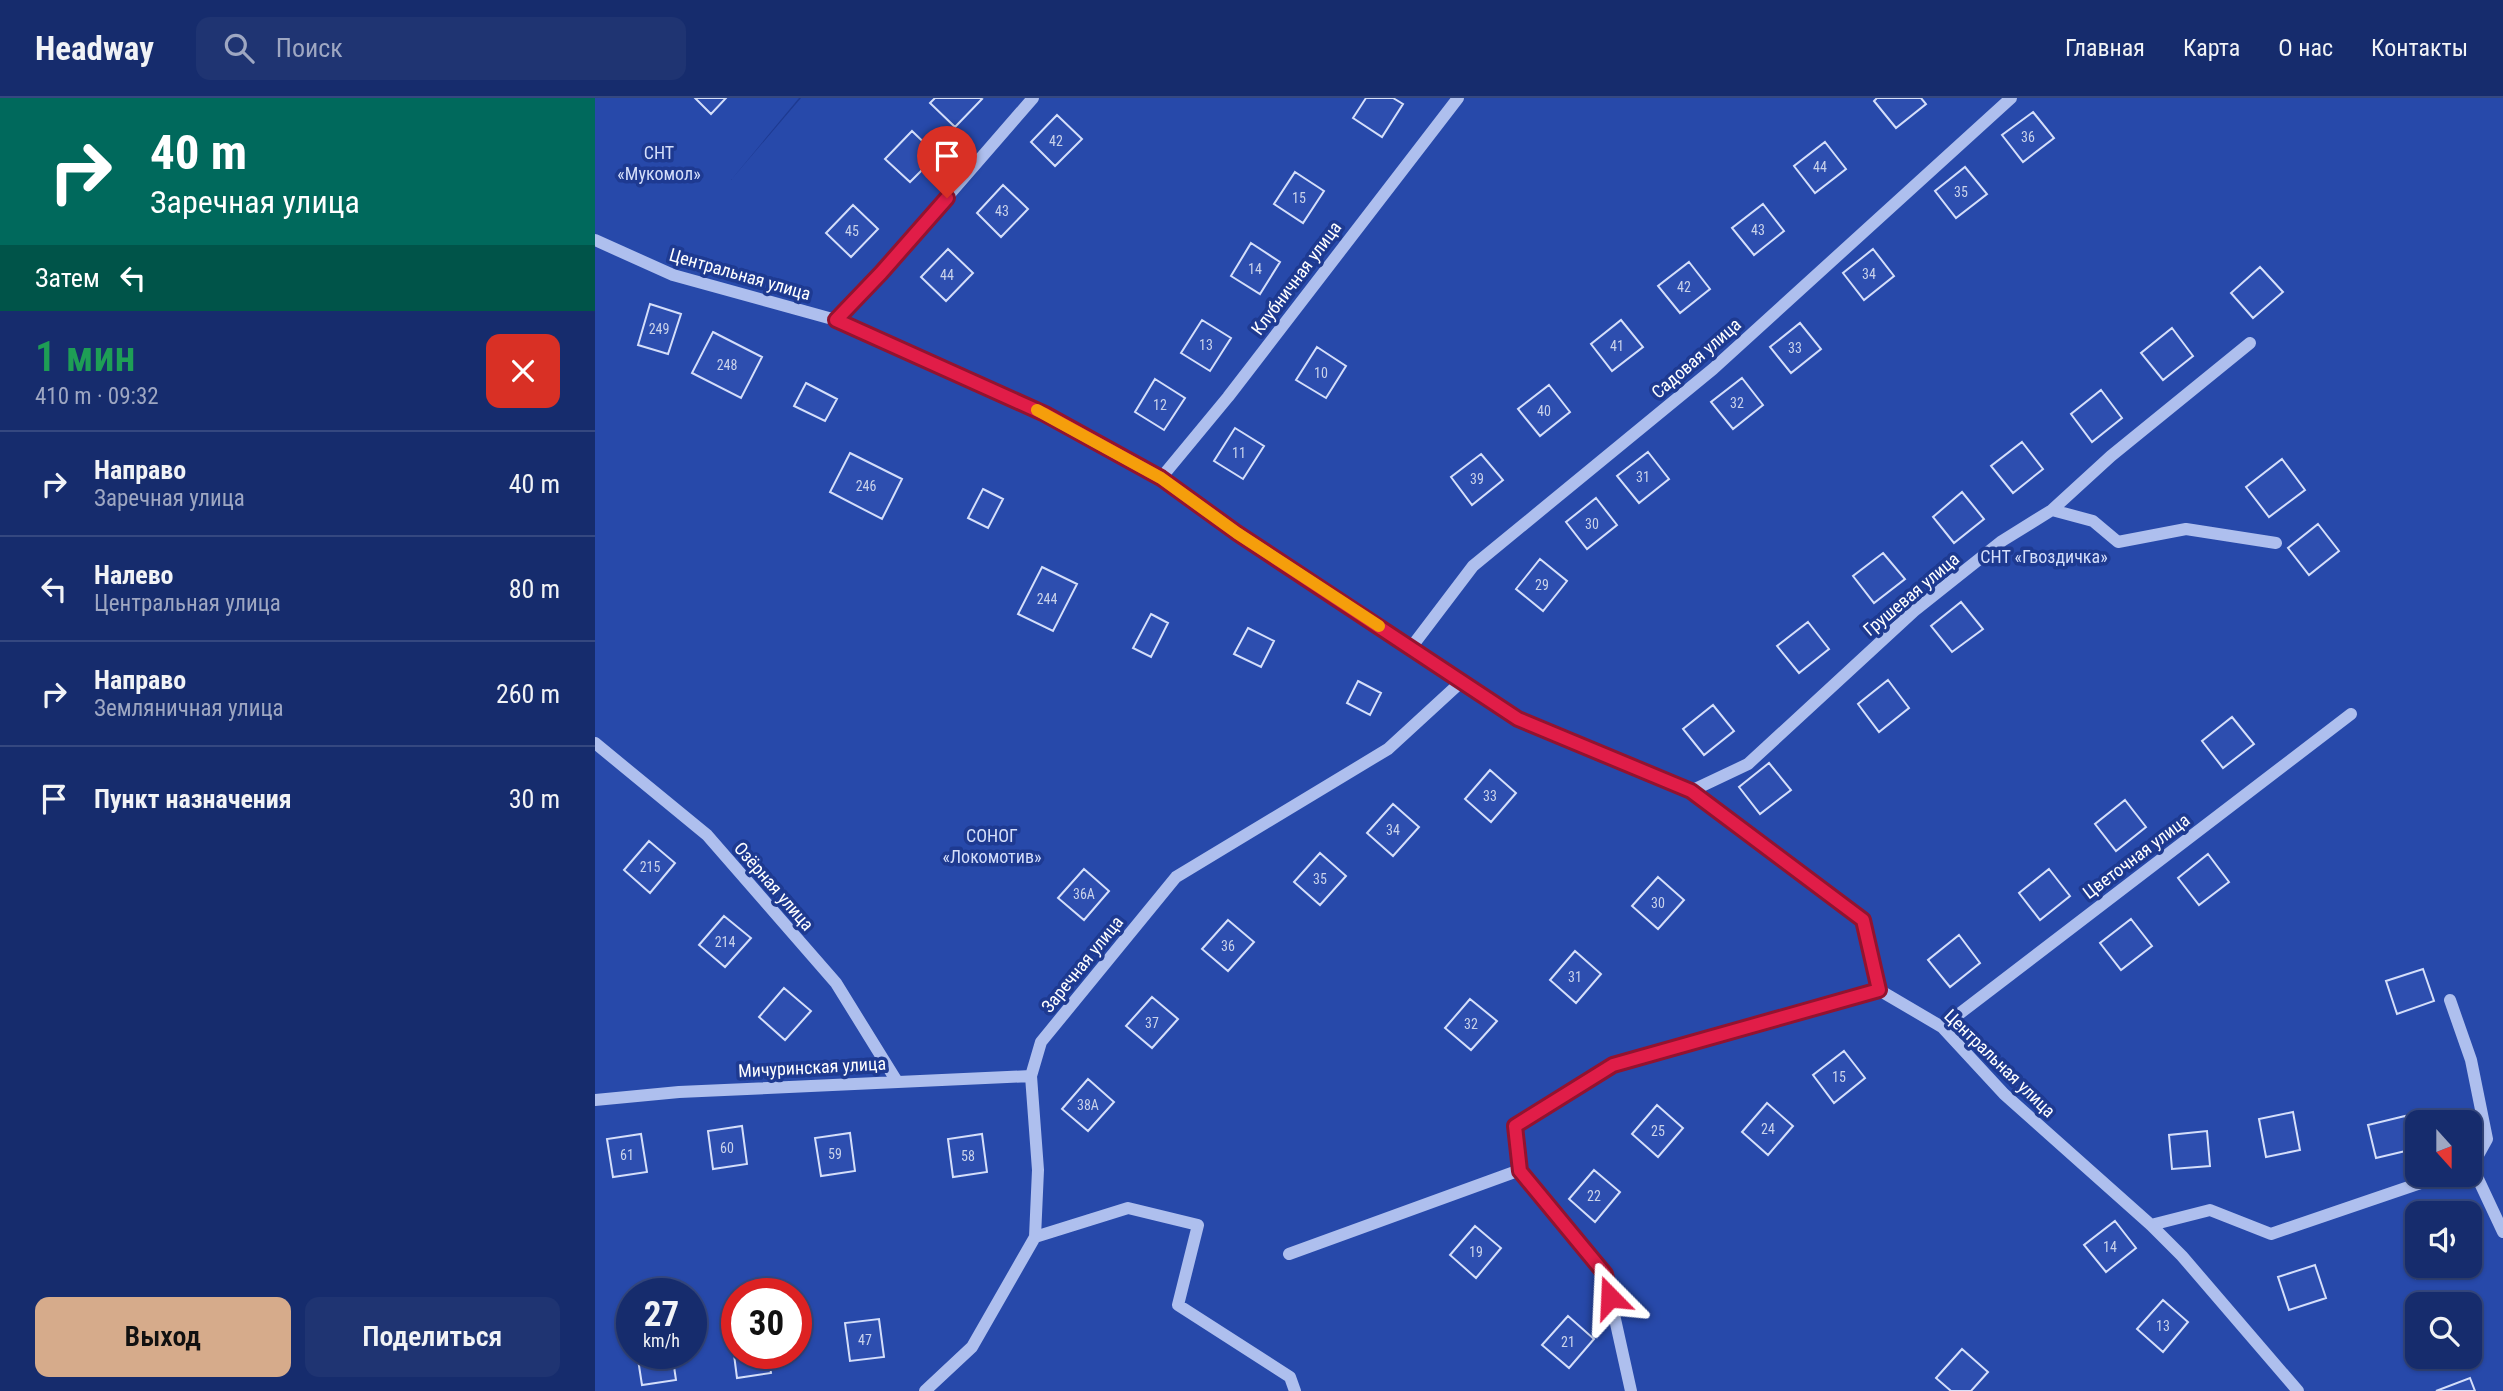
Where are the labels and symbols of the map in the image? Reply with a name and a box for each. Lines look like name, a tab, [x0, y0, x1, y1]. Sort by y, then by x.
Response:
pin	[917, 126, 977, 198]
house number: 36	[2021, 129, 2035, 145]
house number: 42	[1049, 133, 1063, 149]
park label: СНТ «Мукомол»	[617, 142, 701, 184]
house number: 44	[1813, 159, 1827, 175]
house number: 35	[1954, 184, 1968, 200]
house number: 15	[1292, 190, 1306, 206]
house number: 43	[995, 203, 1009, 219]
street label: Клубничная улица	[1247, 217, 1345, 339]
house number: 43	[1751, 222, 1765, 238]
house number: 45	[845, 223, 859, 239]
street label: Центральная улица	[667, 244, 813, 304]
house number: 14	[1248, 261, 1262, 277]
house number: 34	[1862, 266, 1876, 282]
house number: 44	[940, 267, 954, 283]
house number: 42	[1677, 279, 1691, 295]
street label: Садовая улица	[1647, 313, 1745, 403]
house number: 249	[649, 321, 669, 337]
house number: 13	[1199, 337, 1213, 353]
house number: 41	[1610, 338, 1624, 354]
house number: 33	[1788, 340, 1802, 356]
house number: 248	[717, 357, 737, 373]
house number: 10	[1314, 365, 1328, 381]
house number: 32	[1730, 395, 1744, 411]
house number: 12	[1153, 397, 1167, 413]
house number: 40	[1537, 403, 1551, 419]
house number: 11	[1232, 445, 1246, 461]
house number: 31	[1636, 469, 1650, 485]
house number: 39	[1470, 471, 1484, 487]
house number: 246	[856, 478, 876, 494]
house number: 30	[1585, 516, 1599, 532]
park label: СНТ «Гвоздичка»	[1980, 546, 2108, 567]
street label: Грушевая улица	[1859, 548, 1963, 640]
house number: 29	[1535, 577, 1549, 593]
house number: 244	[1037, 591, 1057, 607]
house number: 33	[1483, 788, 1497, 804]
street label: Цветочная улица	[2079, 809, 2193, 903]
house number: 34	[1386, 822, 1400, 838]
park label: СОНОГ «Локомотив»	[942, 825, 1042, 867]
street label: Озёрная улица	[730, 837, 818, 935]
house number: 215	[640, 859, 660, 875]
house number: 35	[1313, 871, 1327, 887]
house number: 36А	[1073, 886, 1095, 902]
house number: 30	[1651, 895, 1665, 911]
street label: Заречная улица	[1037, 912, 1127, 1016]
house number: 214	[715, 934, 735, 950]
house number: 36	[1221, 938, 1235, 954]
house number: 31	[1568, 969, 1582, 985]
street label: Центральная улица	[1940, 1005, 2060, 1121]
house number: 37	[1145, 1015, 1159, 1031]
house number: 32	[1464, 1016, 1478, 1032]
street label: Мичуринская улица	[738, 1053, 886, 1081]
house number: 15	[1832, 1069, 1846, 1085]
house number: 38А	[1077, 1097, 1099, 1113]
north arrow	[2405, 1110, 2481, 1186]
house number: 24	[1761, 1121, 1775, 1137]
house number: 25	[1651, 1123, 1665, 1139]
house number: 60	[720, 1140, 734, 1156]
house number: 59	[828, 1146, 842, 1162]
house number: 61	[620, 1147, 634, 1163]
house number: 58	[961, 1148, 975, 1164]
house number: 22	[1587, 1188, 1601, 1204]
house number: 14	[2103, 1239, 2117, 1255]
house number: 19	[1469, 1244, 1483, 1260]
position arrow	[1573, 1260, 1647, 1334]
speed limit sign: 30	[721, 1278, 812, 1369]
house number: 13	[2156, 1318, 2170, 1334]
house number: 47	[858, 1332, 872, 1348]
house number: 21	[1561, 1334, 1575, 1350]

